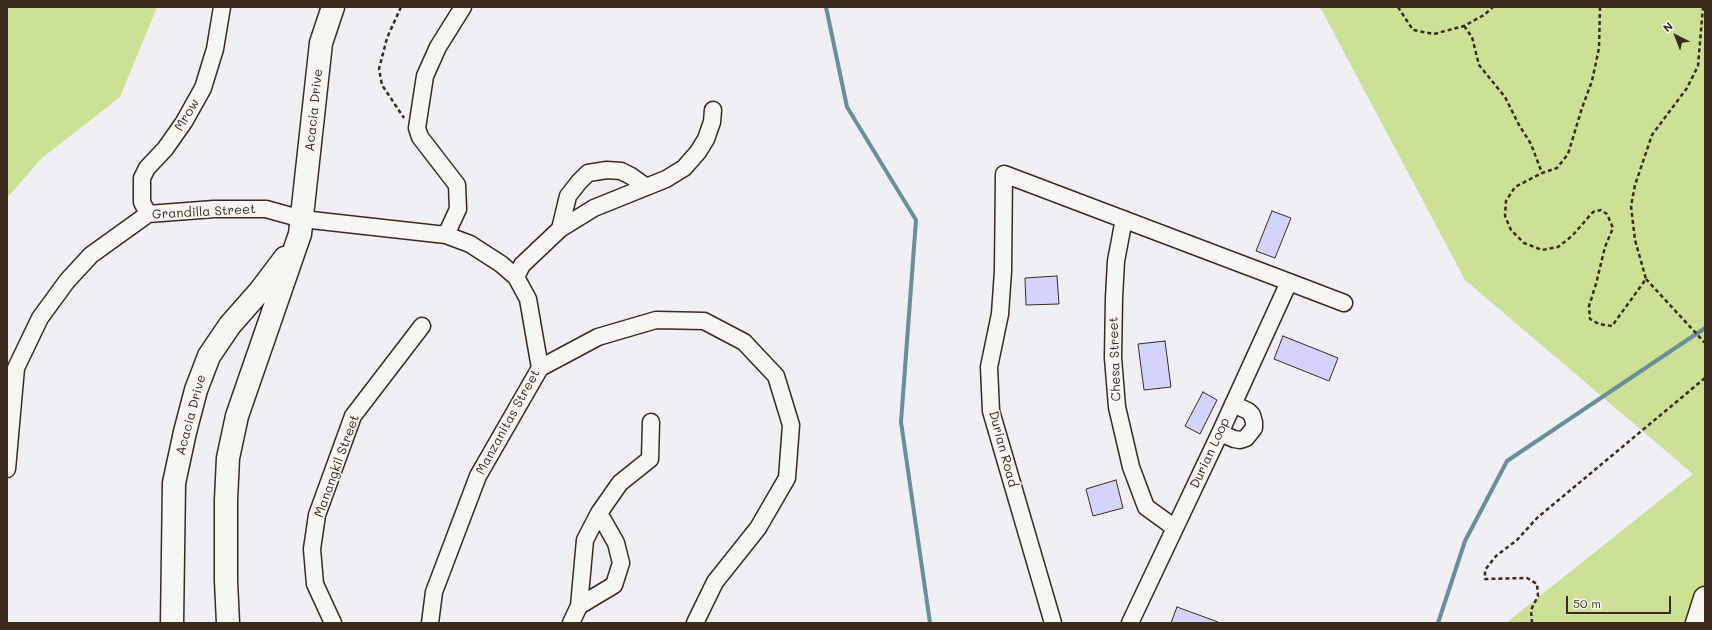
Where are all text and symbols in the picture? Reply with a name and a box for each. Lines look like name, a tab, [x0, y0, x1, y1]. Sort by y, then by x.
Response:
north arrow	[1656, 16, 1696, 56]
text: N	[1660, 18, 1676, 35]
street label: Acacia Drive	[302, 68, 326, 152]
street label: Mrow	[171, 96, 203, 134]
street label: Grandilla Street	[152, 201, 256, 223]
street label: Chesa Street	[1106, 316, 1124, 402]
street label: Manzanitas Street	[473, 367, 543, 477]
street label: Acacia Drive	[173, 373, 209, 457]
street label: Durian Road	[985, 409, 1021, 489]
street label: Manangkil Street	[311, 413, 363, 519]
street label: Durian Loop	[1187, 415, 1233, 491]
scale bar	[1568, 588, 1673, 614]
text: 50 m	[1573, 595, 1601, 611]

